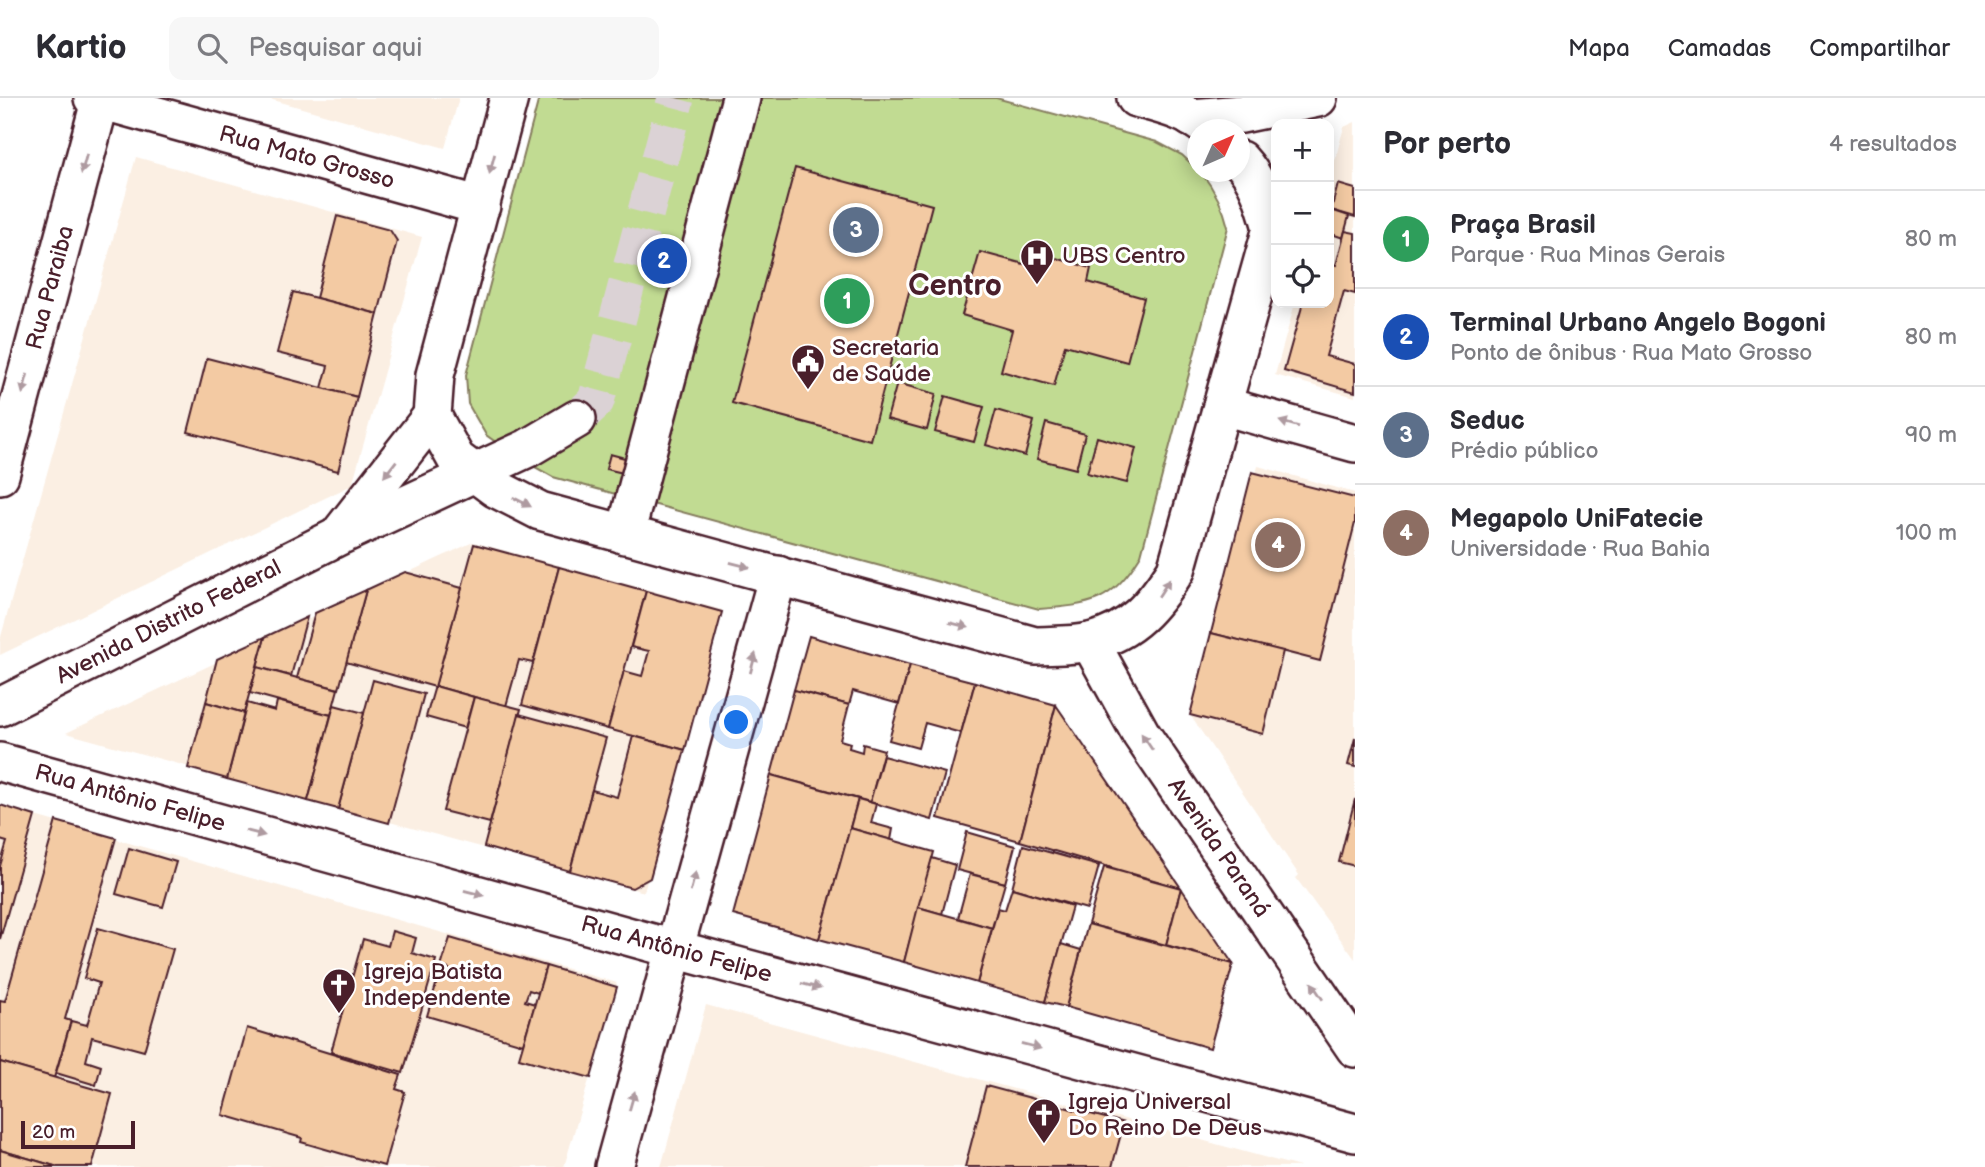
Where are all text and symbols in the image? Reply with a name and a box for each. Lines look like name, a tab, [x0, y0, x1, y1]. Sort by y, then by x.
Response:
search box	[169, 17, 659, 80]
text: Kartio	[35, 28, 127, 68]
icon: search	[193, 29, 231, 67]
text: Pesquisar aqui	[249, 33, 422, 64]
text: Mapa	[1568, 34, 1630, 63]
text: Camadas	[1668, 34, 1771, 63]
text: Compartilhar	[1809, 34, 1950, 63]
north arrow	[1187, 119, 1250, 182]
map controls	[1271, 119, 1334, 308]
button: +	[1271, 119, 1334, 182]
street label: Rua Mato Grosso	[216, 120, 398, 195]
text: Por perto	[1383, 126, 1511, 162]
text: 4 resultados	[1829, 130, 1957, 158]
one-way arrow	[486, 153, 497, 175]
one-way arrow	[78, 154, 88, 175]
button: −	[1271, 182, 1334, 245]
pin: 3	[833, 204, 879, 256]
text: Praça Brasil	[1450, 210, 1596, 241]
street label: Rua Paraiba	[20, 223, 80, 353]
text: 1	[1401, 225, 1411, 253]
text: 80 m	[1905, 225, 1957, 253]
pin: 2	[641, 235, 687, 287]
hospital icon: UBS Centro	[1018, 237, 1056, 286]
text: Parque · Rua Minas Gerais	[1450, 241, 1725, 269]
place label: UBS Centro	[1062, 242, 1186, 270]
button: locate	[1271, 245, 1334, 308]
district label: Centro	[908, 268, 1002, 304]
pin: 1	[824, 275, 870, 327]
text: Terminal Urbano Angelo Bogoni	[1450, 308, 1826, 339]
text: 2	[1399, 323, 1413, 351]
text: 80 m	[1905, 323, 1957, 351]
place label: Secretaria de Saúde	[832, 334, 939, 388]
text: Ponto de ônibus · Rua Mato Grosso	[1450, 339, 1812, 367]
public building icon: Secretaria de Saúde	[789, 342, 827, 391]
one-way arrow	[19, 373, 29, 394]
text: Seduc	[1450, 406, 1525, 437]
one-way arrow	[1278, 419, 1299, 429]
text: 3	[1399, 421, 1413, 449]
text: 90 m	[1905, 421, 1957, 449]
text: Prédio público	[1450, 437, 1599, 465]
one-way arrow	[383, 460, 398, 478]
one-way arrow	[512, 496, 531, 508]
text: Megapolo UniFatecie	[1450, 504, 1703, 535]
pin: 4	[1255, 519, 1301, 571]
text: 4	[1399, 519, 1413, 547]
text: 100 m	[1896, 519, 1957, 547]
text: Universidade · Rua Bahia	[1450, 535, 1710, 563]
street label: Avenida Distrito Federal	[52, 553, 286, 690]
one-way arrow	[729, 560, 751, 571]
one-way arrow	[1157, 579, 1170, 598]
one-way arrow	[948, 620, 970, 631]
one-way arrow	[749, 652, 759, 673]
your location	[719, 705, 753, 739]
one-way arrow	[1141, 733, 1154, 752]
street label: Rua Antônio Felipe	[32, 758, 229, 838]
street label: Avenida Paraná	[1161, 773, 1276, 923]
one-way arrow	[244, 828, 265, 838]
one-way arrow	[688, 871, 699, 893]
one-way arrow	[464, 889, 485, 899]
street label: Rua Antônio Felipe	[578, 910, 775, 989]
place label: Igreja Batista Independente	[364, 958, 511, 1012]
church icon: Igreja Batista Independente	[320, 966, 358, 1015]
one-way arrow	[801, 981, 823, 992]
one-way arrow	[1310, 981, 1323, 1001]
one-way arrow	[1021, 1041, 1042, 1051]
place label: Igreja Universal Do Reino De Deus	[1068, 1088, 1262, 1142]
one-way arrow	[627, 1090, 638, 1112]
church icon: Igreja Universal Do Reino De Deus	[1025, 1096, 1063, 1145]
scale bar	[21, 1118, 135, 1150]
text: 20 m	[32, 1121, 75, 1144]

